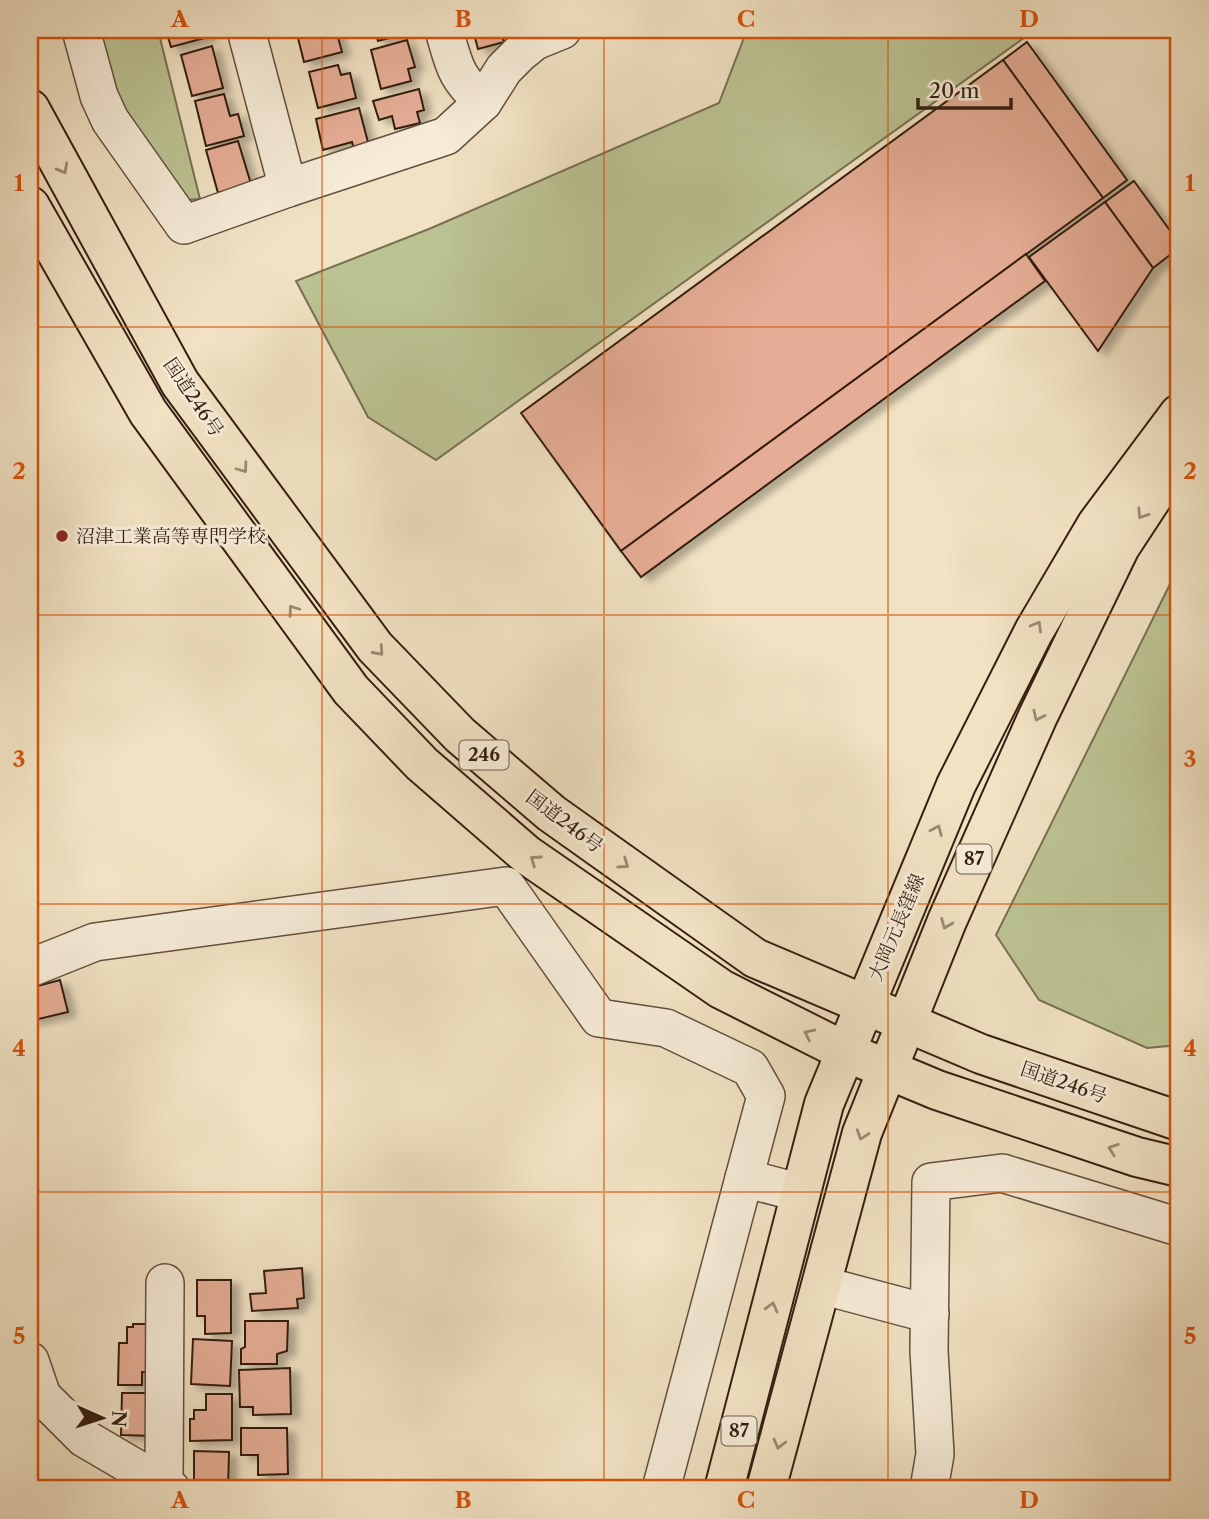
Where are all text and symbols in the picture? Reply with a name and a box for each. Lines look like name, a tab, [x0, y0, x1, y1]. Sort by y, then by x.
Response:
text: A	[170, 5, 190, 33]
text: B	[454, 5, 472, 33]
text: C	[737, 5, 755, 33]
text: D	[1019, 5, 1039, 33]
scale bar	[918, 66, 1011, 110]
text: 20 m	[929, 78, 980, 103]
one-way arrow	[55, 162, 68, 174]
text: 1	[14, 169, 25, 197]
text: 1	[1185, 169, 1196, 197]
street label: 国道246号	[159, 354, 228, 441]
text: 2	[12, 457, 26, 485]
text: 2	[1183, 457, 1197, 485]
one-way arrow	[235, 460, 248, 473]
one-way arrow	[1138, 506, 1150, 519]
place label: 沼津工業高等専門学校	[76, 525, 266, 548]
marker: 沼津工業高等専門学校	[54, 528, 70, 544]
one-way arrow	[288, 605, 301, 618]
one-way arrow	[1029, 621, 1042, 633]
one-way arrow	[371, 642, 383, 655]
one-way arrow	[1032, 709, 1046, 721]
road number: 246	[460, 740, 508, 770]
text: 3	[13, 745, 26, 773]
text: 3	[1184, 745, 1197, 773]
street label: 国道246号	[522, 785, 608, 858]
one-way arrow	[928, 825, 942, 837]
road number: 87	[956, 844, 992, 874]
one-way arrow	[530, 856, 543, 868]
one-way arrow	[616, 856, 629, 868]
street label: 大岡元長窪線	[864, 870, 929, 984]
one-way arrow	[940, 917, 954, 929]
one-way arrow	[804, 1029, 816, 1043]
text: 4	[12, 1034, 26, 1062]
text: 4	[1183, 1034, 1197, 1062]
street label: 国道246号	[1018, 1057, 1110, 1108]
one-way arrow	[856, 1129, 870, 1141]
one-way arrow	[1108, 1143, 1120, 1157]
one-way arrow	[764, 1301, 778, 1313]
text: 5	[13, 1322, 25, 1350]
text: 5	[1184, 1322, 1196, 1350]
north arrow	[66, 1382, 136, 1452]
text: N	[107, 1410, 130, 1428]
road number: 87	[722, 1416, 756, 1446]
one-way arrow	[772, 1437, 787, 1449]
text: A	[170, 1486, 190, 1514]
text: B	[454, 1486, 472, 1514]
text: C	[737, 1486, 755, 1514]
text: D	[1019, 1486, 1039, 1514]

